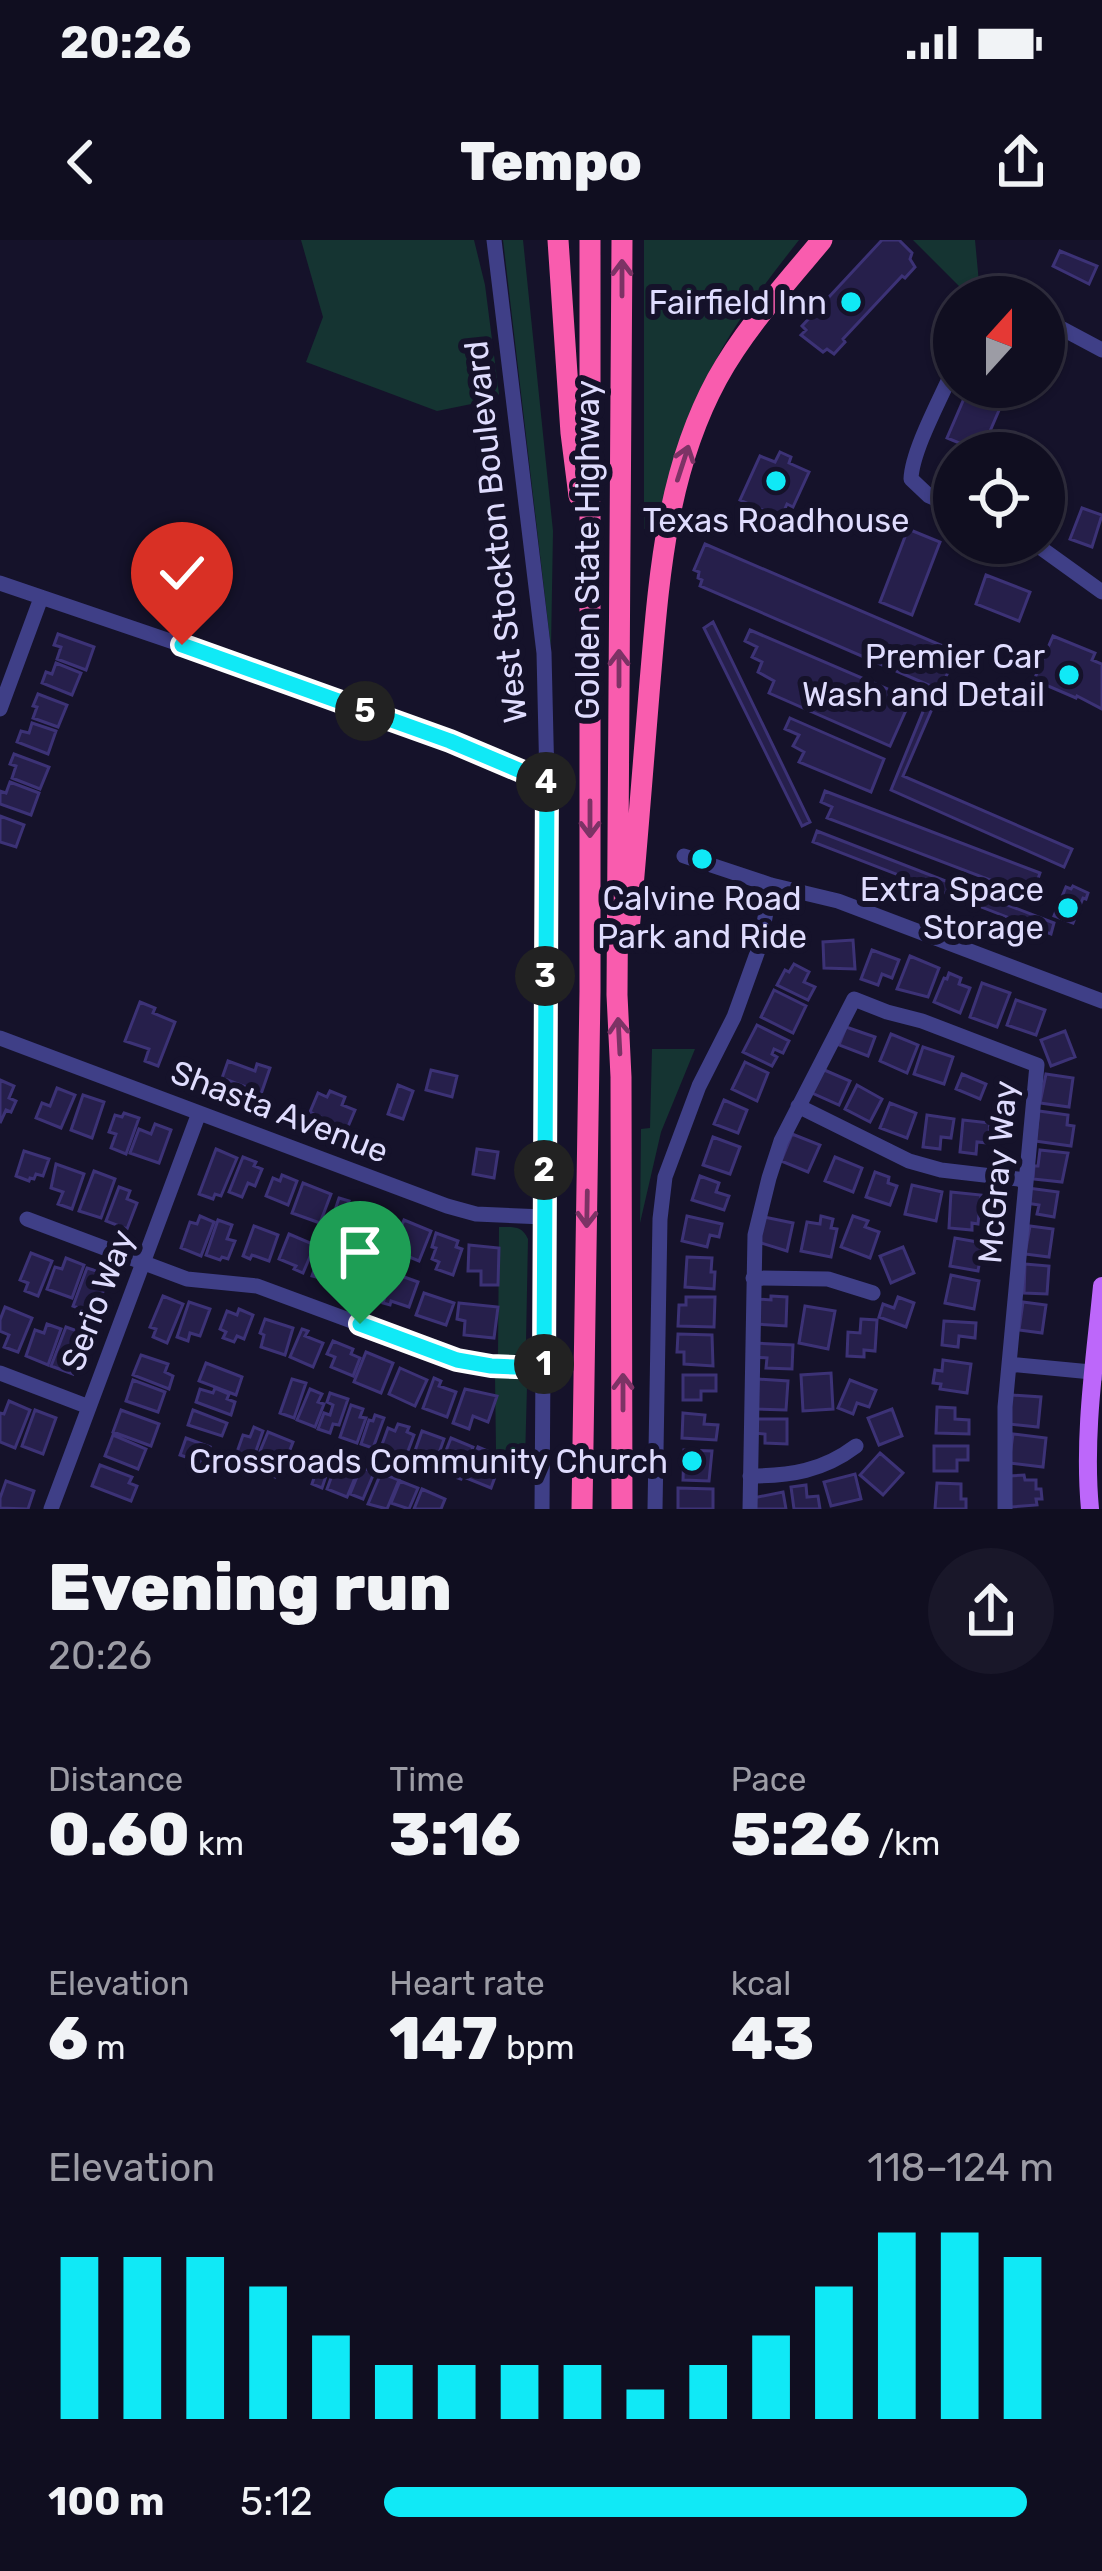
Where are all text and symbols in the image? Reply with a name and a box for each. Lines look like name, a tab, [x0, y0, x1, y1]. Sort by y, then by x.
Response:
text: 20:26	[60, 16, 192, 69]
icon: back	[48, 129, 114, 195]
icon: share	[988, 129, 1054, 195]
text: Tempo	[460, 130, 642, 194]
one-way arrow	[610, 259, 633, 298]
north arrow	[933, 276, 1065, 408]
map controls	[933, 276, 1065, 564]
place label: Fairfield Inn	[649, 283, 827, 322]
marker: Fairfield Inn	[838, 289, 864, 315]
street label: West Stockton Boulevard	[456, 339, 535, 725]
street label: Golden State Highway	[568, 380, 607, 720]
button: locate	[933, 432, 1065, 564]
one-way arrow	[673, 445, 695, 483]
marker: Texas Roadhouse	[763, 468, 789, 494]
place label: Texas Roadhouse	[642, 501, 910, 540]
pin	[131, 522, 233, 645]
icon: check	[149, 540, 215, 606]
place label: Premier Car Wash and Detail	[802, 637, 1045, 714]
one-way arrow	[608, 649, 630, 688]
marker: Premier Car Wash and Detail	[1056, 662, 1082, 688]
pin: 5	[335, 681, 395, 741]
text: 5	[354, 691, 376, 730]
pin: 4	[516, 752, 576, 812]
text: 4	[535, 762, 557, 801]
one-way arrow	[579, 799, 601, 838]
marker: Calvine Road Park and Ride	[689, 846, 715, 872]
place label: Extra Space Storage	[860, 870, 1044, 947]
place label: Calvine Road Park and Ride	[597, 879, 807, 956]
marker: Extra Space Storage	[1055, 895, 1081, 921]
pin: 3	[515, 946, 575, 1006]
text: 3	[534, 956, 556, 995]
one-way arrow	[607, 1017, 630, 1056]
street label: Shasta Avenue	[166, 1052, 394, 1171]
street label: McGray Way	[970, 1079, 1025, 1265]
pin: 2	[514, 1140, 574, 1200]
text: 2	[533, 1150, 555, 1189]
one-way arrow	[576, 1189, 598, 1228]
pin	[309, 1201, 411, 1324]
icon: arrive	[327, 1219, 393, 1285]
street label: Serio Way	[53, 1224, 142, 1376]
pin: 1	[514, 1334, 574, 1394]
text: 1	[536, 1344, 552, 1383]
one-way arrow	[612, 1373, 634, 1412]
place label: Crossroads Community Church	[189, 1442, 668, 1481]
marker: Crossroads Community Church	[679, 1448, 705, 1474]
text: Evening run	[48, 1548, 452, 1627]
button: share	[928, 1548, 1054, 1674]
text: 20:26	[48, 1633, 152, 1679]
text: Distance	[48, 1760, 183, 1799]
text: Time	[389, 1760, 464, 1799]
text: Pace	[731, 1760, 806, 1799]
text: 0.60	[48, 1799, 190, 1870]
text: 3:16	[389, 1799, 521, 1870]
text: 5:26	[731, 1799, 870, 1870]
text: km	[190, 1824, 244, 1863]
text: /km	[870, 1824, 940, 1863]
text: Elevation	[48, 1964, 189, 2003]
text: Heart rate	[389, 1964, 545, 2003]
text: kcal	[731, 1964, 791, 2003]
text: 6	[48, 2003, 88, 2074]
text: 147	[389, 2003, 498, 2074]
text: 43	[731, 2003, 814, 2074]
text: m	[88, 2028, 126, 2067]
text: bpm	[498, 2028, 575, 2067]
text: Elevation	[48, 2145, 215, 2191]
text: 118–124 m	[867, 2145, 1054, 2191]
text: 100 m	[48, 2479, 164, 2525]
text: 5:12	[240, 2479, 313, 2525]

